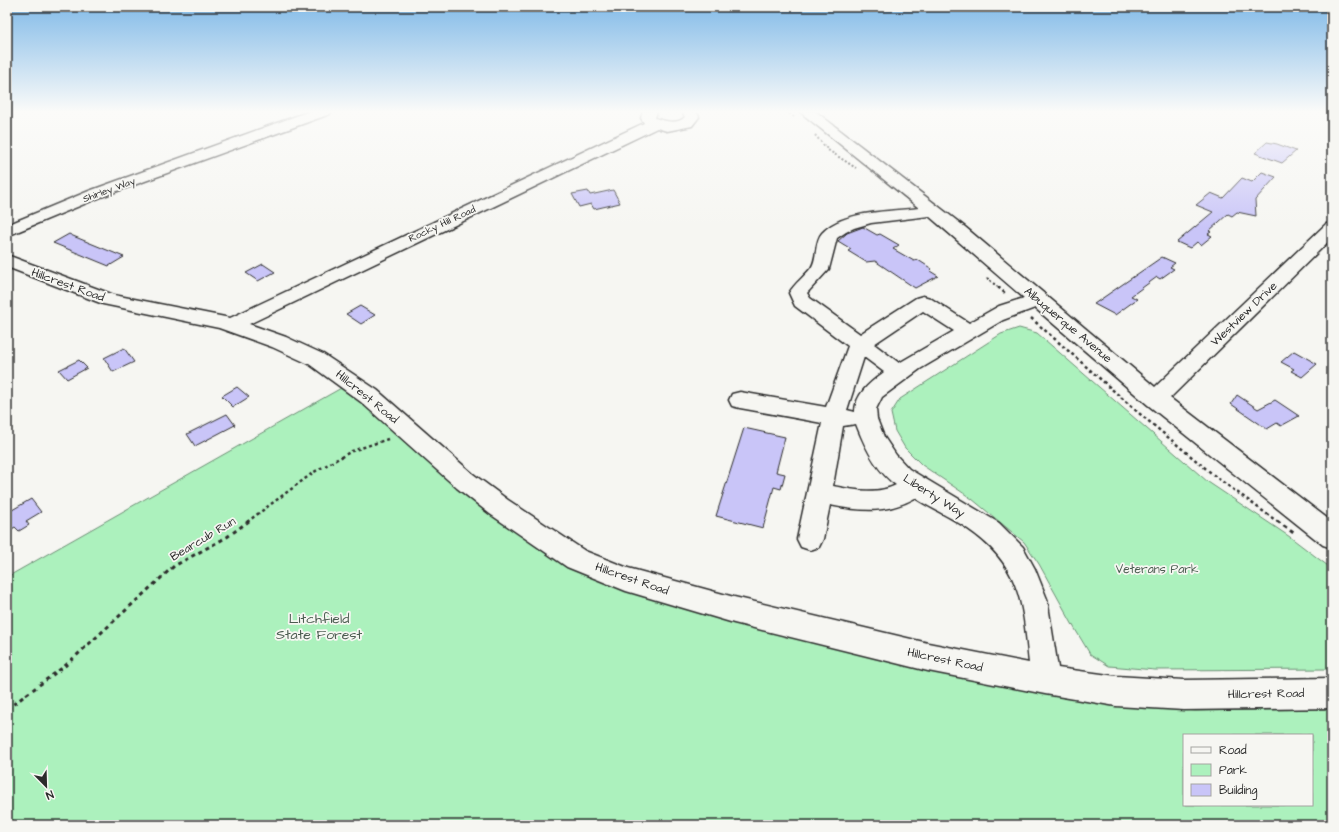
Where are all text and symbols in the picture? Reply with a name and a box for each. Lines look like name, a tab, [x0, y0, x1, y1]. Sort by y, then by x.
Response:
street label: Shirley Way	[81, 174, 138, 207]
street label: Rocky Hill Road	[406, 202, 478, 247]
street label: Hillcrest Road	[29, 264, 107, 306]
street label: Westview Drive	[1207, 277, 1281, 350]
street label: Albuquerque Avenue	[1020, 283, 1116, 367]
street label: Hillcrest Road	[332, 366, 402, 428]
street label: Liberty Way	[899, 470, 969, 523]
street label: Bearcub Run	[167, 513, 239, 565]
street label: Hillcrest Road	[593, 558, 671, 600]
park label: Veterans Park	[1116, 561, 1199, 578]
park label: Litchfield State Forest	[276, 609, 362, 645]
street label: Hillcrest Road	[906, 644, 984, 676]
street label: Hillcrest Road	[1227, 685, 1305, 703]
legend	[1183, 734, 1313, 806]
text: Road	[1219, 742, 1247, 759]
text: Park	[1219, 762, 1247, 779]
north arrow	[26, 766, 66, 806]
text: Building	[1219, 782, 1257, 800]
text: N	[44, 786, 56, 803]

